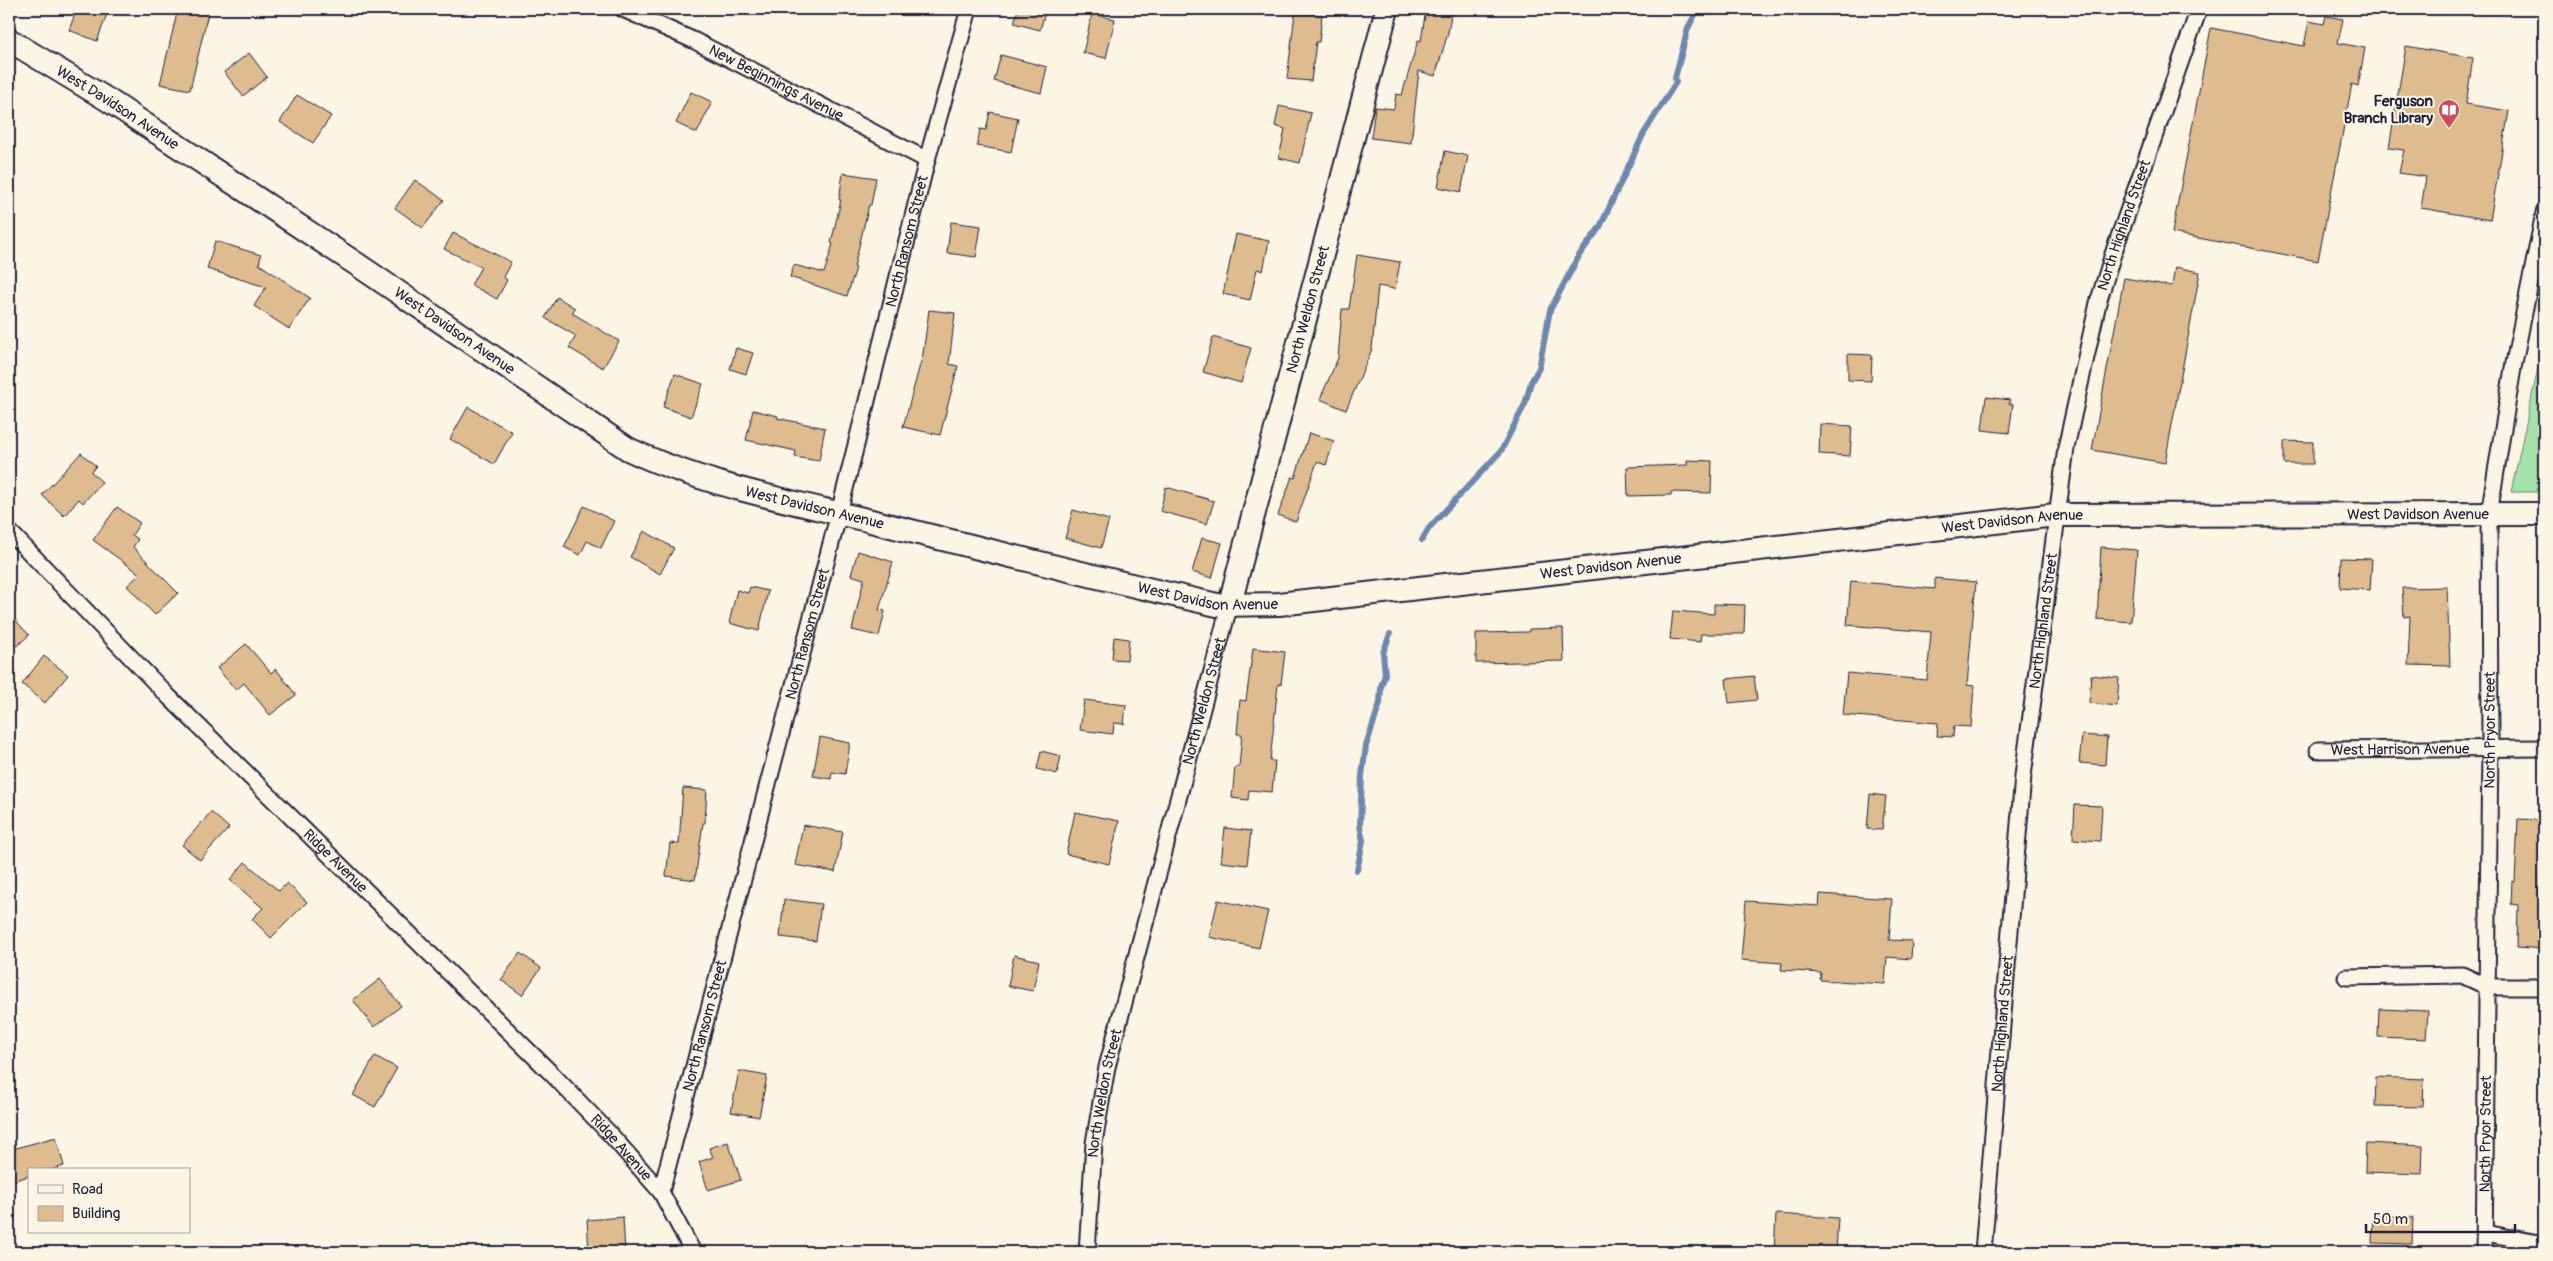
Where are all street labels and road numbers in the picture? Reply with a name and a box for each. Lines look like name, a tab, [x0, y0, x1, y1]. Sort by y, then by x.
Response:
street label: New Beginnings Avenue	[705, 41, 847, 126]
street label: West Davidson Avenue	[53, 62, 183, 155]
street label: North Highland Street	[2093, 157, 2156, 293]
street label: North Ransom Street	[882, 173, 933, 309]
street label: North Weldon Street	[1282, 243, 1334, 375]
street label: West Davidson Avenue	[390, 283, 519, 379]
street label: West Davidson Avenue	[743, 482, 886, 534]
street label: West Davidson Avenue	[2347, 505, 2489, 524]
street label: West Davidson Avenue	[1941, 506, 2083, 538]
street label: West Davidson Avenue	[1539, 549, 1683, 584]
street label: North Highland Street	[2026, 551, 2062, 690]
street label: North Ransom Street	[781, 565, 834, 702]
street label: West Davidson Avenue	[1136, 578, 1279, 615]
street label: North Weldon Street	[1179, 634, 1231, 767]
street label: North Pryor Street	[2481, 671, 2500, 789]
street label: West Harrison Avenue	[2331, 740, 2470, 760]
street label: Ridge Avenue	[299, 825, 372, 897]
street label: North Highland Street	[1987, 954, 2018, 1093]
street label: North Ransom Street	[679, 957, 732, 1093]
street label: North Weldon Street	[1084, 1026, 1127, 1158]
street label: North Pryor Street	[2476, 1074, 2496, 1193]
street label: Ridge Avenue	[586, 1111, 656, 1185]

